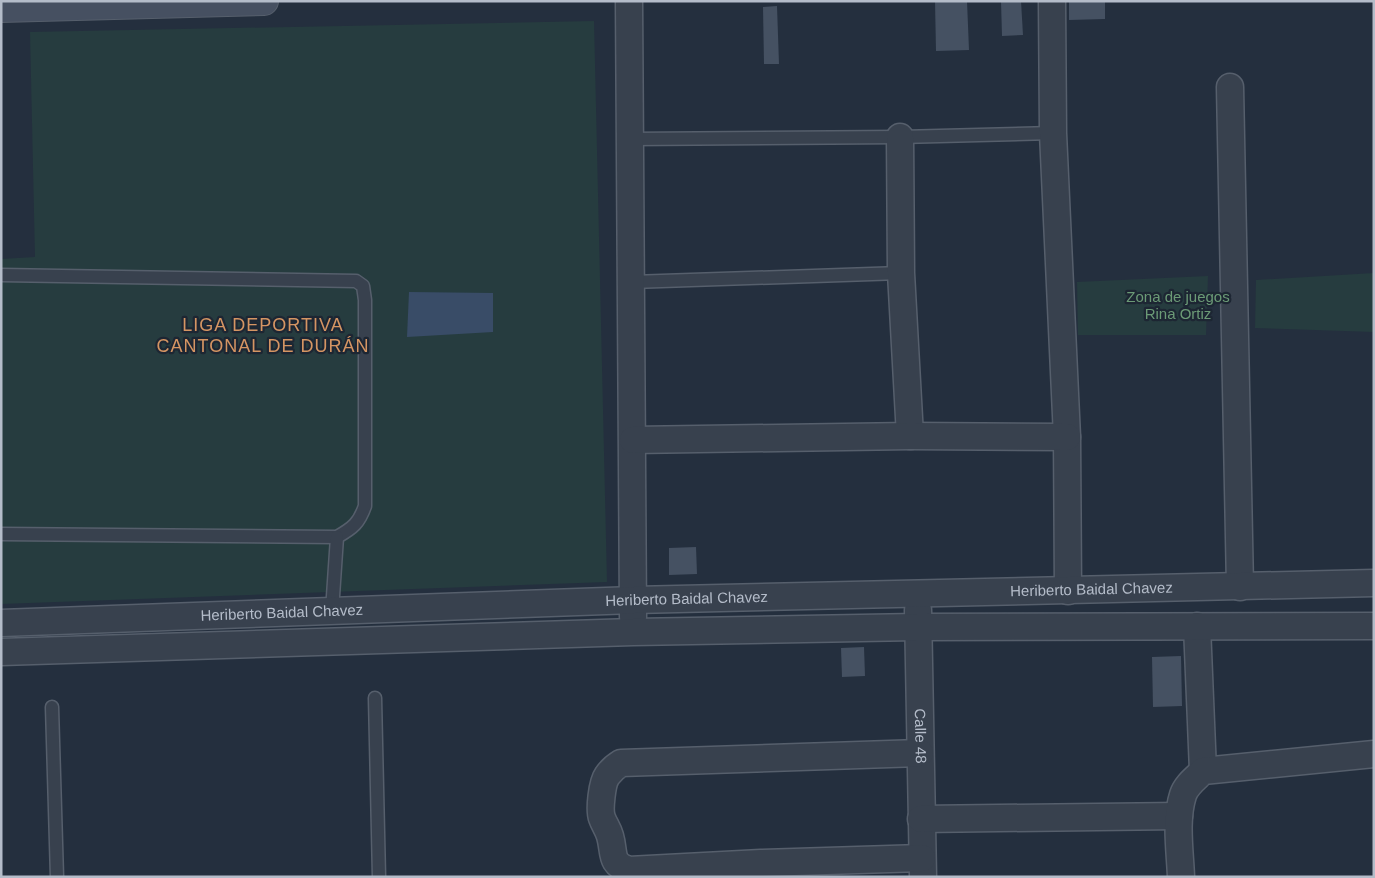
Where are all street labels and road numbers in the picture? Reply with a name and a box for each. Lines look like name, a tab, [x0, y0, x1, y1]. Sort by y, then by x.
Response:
street label: Heriberto Baidal Chavez	[1010, 579, 1173, 599]
street label: Heriberto Baidal Chavez	[605, 588, 768, 609]
street label: Heriberto Baidal Chavez	[200, 601, 363, 624]
street label: Calle 48	[912, 708, 930, 764]

